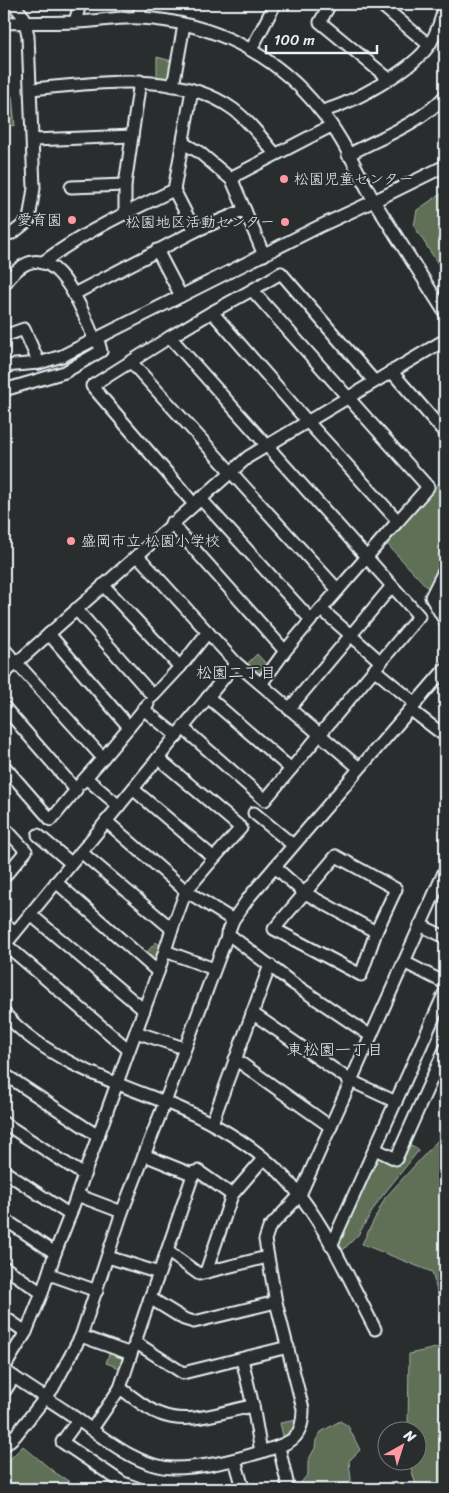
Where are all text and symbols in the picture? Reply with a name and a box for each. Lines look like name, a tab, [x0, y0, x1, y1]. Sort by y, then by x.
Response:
scale bar	[266, 22, 378, 54]
text: 100 m	[274, 27, 315, 53]
place label: 松園児童センター	[294, 166, 413, 192]
marker: 松園児童センター	[278, 173, 290, 185]
place label: 愛育園	[17, 207, 62, 233]
place label: 松園地区活動センター	[126, 209, 275, 235]
marker: 愛育園	[66, 214, 78, 226]
marker: 松園地区活動センター	[279, 216, 291, 228]
place label: 盛岡市立 松園小学校	[81, 528, 220, 554]
marker: 盛岡市立 松園小学校	[65, 535, 77, 547]
district label: 松園二丁目	[196, 658, 276, 687]
district label: 東松園一丁目	[287, 1035, 383, 1064]
north arrow	[376, 1420, 426, 1470]
text: N	[397, 1423, 422, 1449]

